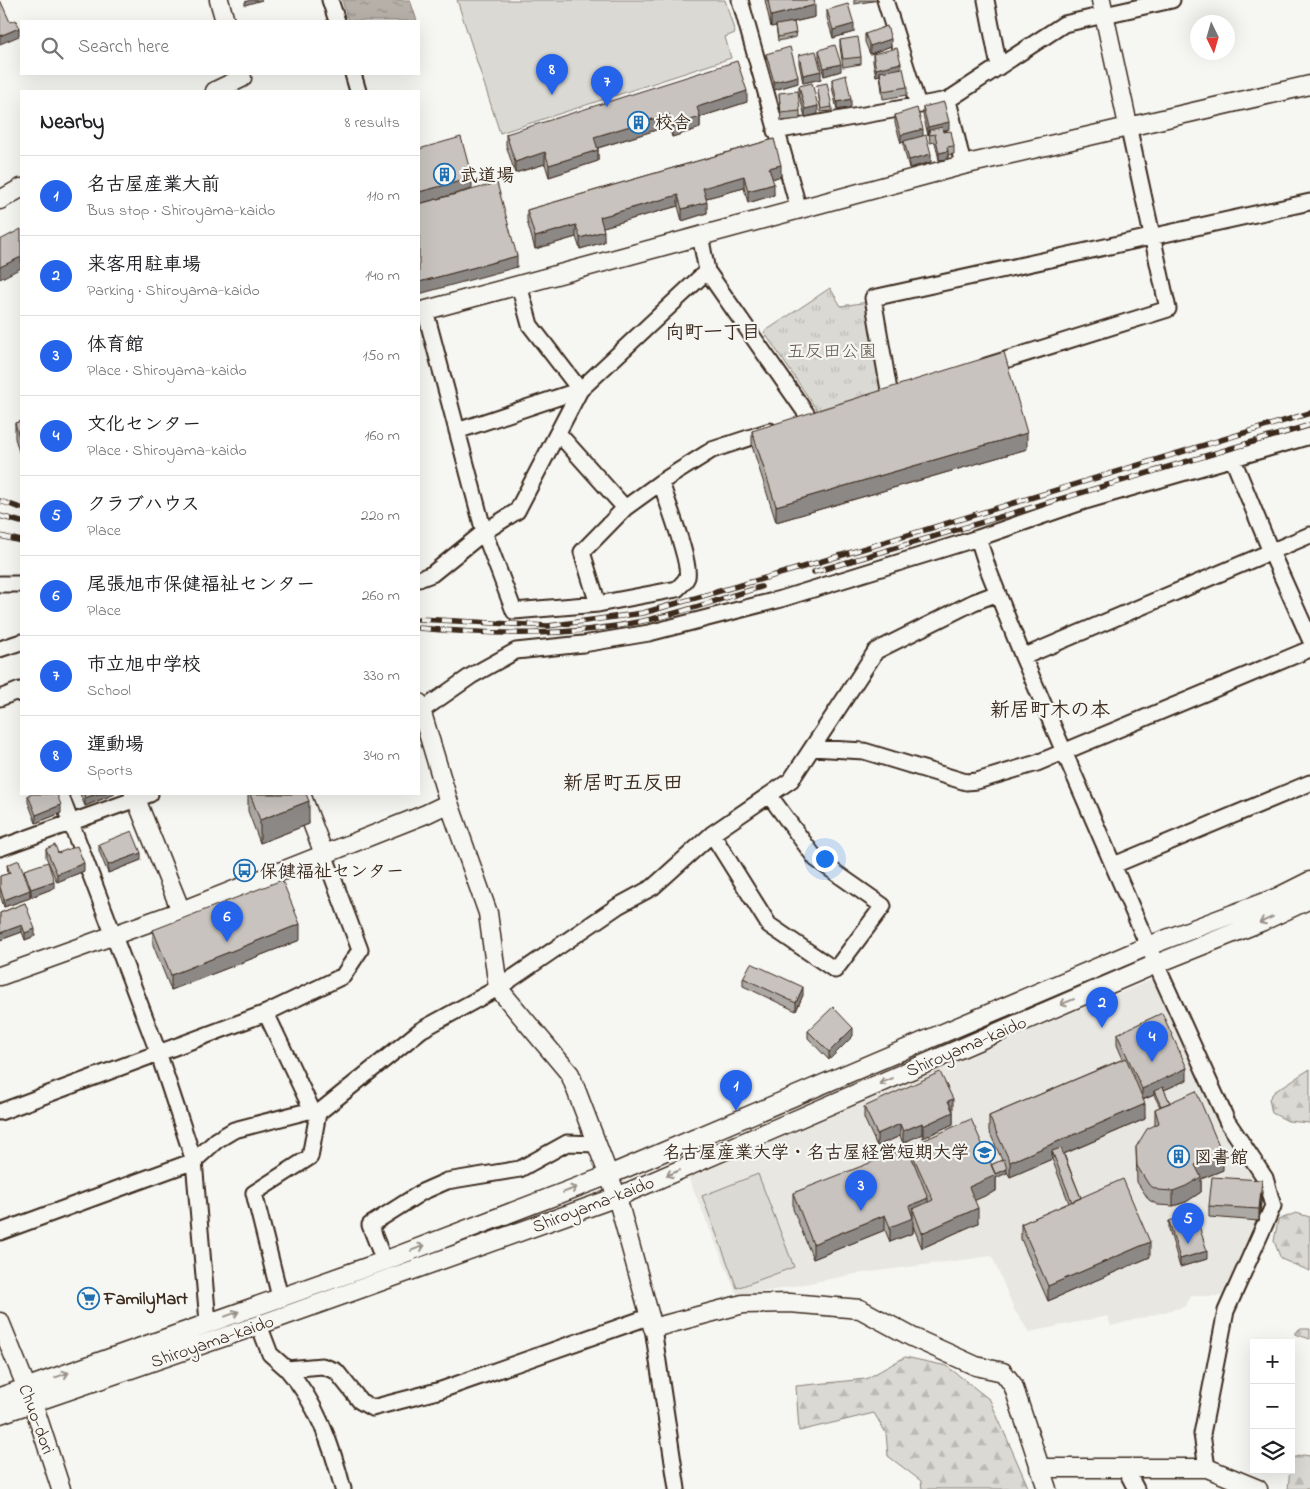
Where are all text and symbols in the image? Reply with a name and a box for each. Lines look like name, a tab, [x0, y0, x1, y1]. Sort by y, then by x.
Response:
north arrow	[1190, 15, 1235, 60]
search box	[20, 20, 420, 75]
icon: search	[38, 34, 66, 62]
text: Search here	[78, 34, 169, 61]
pin: 8	[536, 54, 568, 95]
pin: 7	[591, 66, 623, 107]
text: Nearby	[40, 108, 104, 138]
building icon: 校舎	[627, 110, 651, 134]
text: 8 results	[344, 111, 400, 135]
place label: 校舎	[655, 111, 691, 137]
building icon: 武道場	[432, 163, 456, 187]
place label: 武道場	[460, 164, 514, 190]
text: 名古屋産業大前	[87, 172, 220, 199]
text: 1	[53, 184, 59, 208]
text: 110 m	[366, 184, 400, 208]
text: Bus stop · Shiroyama-kaido	[87, 199, 275, 223]
text: 来客用駐車場	[87, 252, 201, 279]
text: 2	[52, 264, 60, 288]
text: 140 m	[365, 264, 400, 288]
text: Parking · Shiroyama-kaido	[87, 279, 260, 303]
district label: 向町一丁目	[665, 320, 761, 347]
text: 体育館	[87, 332, 144, 359]
park label: 五反田公園	[787, 340, 877, 366]
text: 3	[53, 344, 59, 368]
text: 150 m	[362, 344, 400, 368]
text: Place · Shiroyama-kaido	[87, 359, 247, 383]
text: 文化センター	[87, 412, 201, 439]
text: 4	[53, 424, 59, 448]
text: 160 m	[365, 424, 400, 448]
text: Place · Shiroyama-kaido	[87, 439, 247, 463]
text: クラブハウス	[87, 492, 200, 519]
text: 5	[51, 504, 61, 528]
text: 220 m	[361, 504, 400, 528]
text: Place	[87, 519, 121, 543]
text: 尾張旭市保健福祉センター	[87, 572, 315, 599]
text: 6	[52, 584, 60, 608]
text: 260 m	[362, 584, 400, 608]
text: Place	[87, 599, 121, 623]
text: 市立旭中学校	[87, 652, 201, 679]
text: 7	[53, 664, 59, 688]
text: 330 m	[363, 664, 400, 688]
text: School	[87, 679, 131, 703]
district label: 新居町木の本	[990, 697, 1110, 726]
text: 運動場	[87, 732, 144, 759]
text: 8	[53, 744, 59, 768]
text: 340 m	[363, 744, 400, 768]
text: Sports	[87, 759, 133, 783]
district label: 新居町五反田	[563, 770, 683, 799]
your location	[812, 846, 838, 872]
bus stop icon: 保健福祉センター	[232, 859, 256, 883]
place label: 保健福祉センター	[260, 860, 404, 886]
pin: 6	[211, 901, 243, 942]
one-way arrow	[1259, 915, 1274, 925]
pin: 2	[1086, 987, 1118, 1028]
one-way arrow	[1060, 998, 1075, 1008]
street label: Shiroyama-kaido	[902, 1011, 1031, 1085]
pin: 4	[1136, 1021, 1168, 1062]
pin: 1	[720, 1070, 752, 1111]
one-way arrow	[879, 1076, 894, 1086]
school or university icon: 名古屋産業大学・名古屋経営短期大学	[973, 1140, 997, 1164]
place label: 名古屋産業大学・名古屋経営短期大学	[663, 1141, 969, 1167]
building icon: 図書館	[1166, 1145, 1190, 1169]
place label: 図書館	[1194, 1146, 1248, 1172]
one-way arrow	[666, 1168, 681, 1178]
pin: 3	[845, 1170, 877, 1211]
street label: Shiroyama-kaido	[529, 1171, 658, 1241]
one-way arrow	[562, 1185, 577, 1194]
pin: 5	[1172, 1203, 1204, 1244]
one-way arrow	[410, 1243, 425, 1252]
supermarket icon: FamilyMart	[76, 1286, 100, 1310]
place label: FamilyMart	[103, 1287, 189, 1314]
one-way arrow	[224, 1309, 239, 1318]
street label: Shiroyama-kaido	[148, 1310, 278, 1376]
map controls	[1250, 1339, 1295, 1474]
button: +	[1250, 1339, 1295, 1384]
one-way arrow	[54, 1369, 70, 1379]
street label: Chuo-dori	[10, 1381, 60, 1458]
button: −	[1250, 1384, 1295, 1429]
button: layers	[1250, 1429, 1295, 1474]

